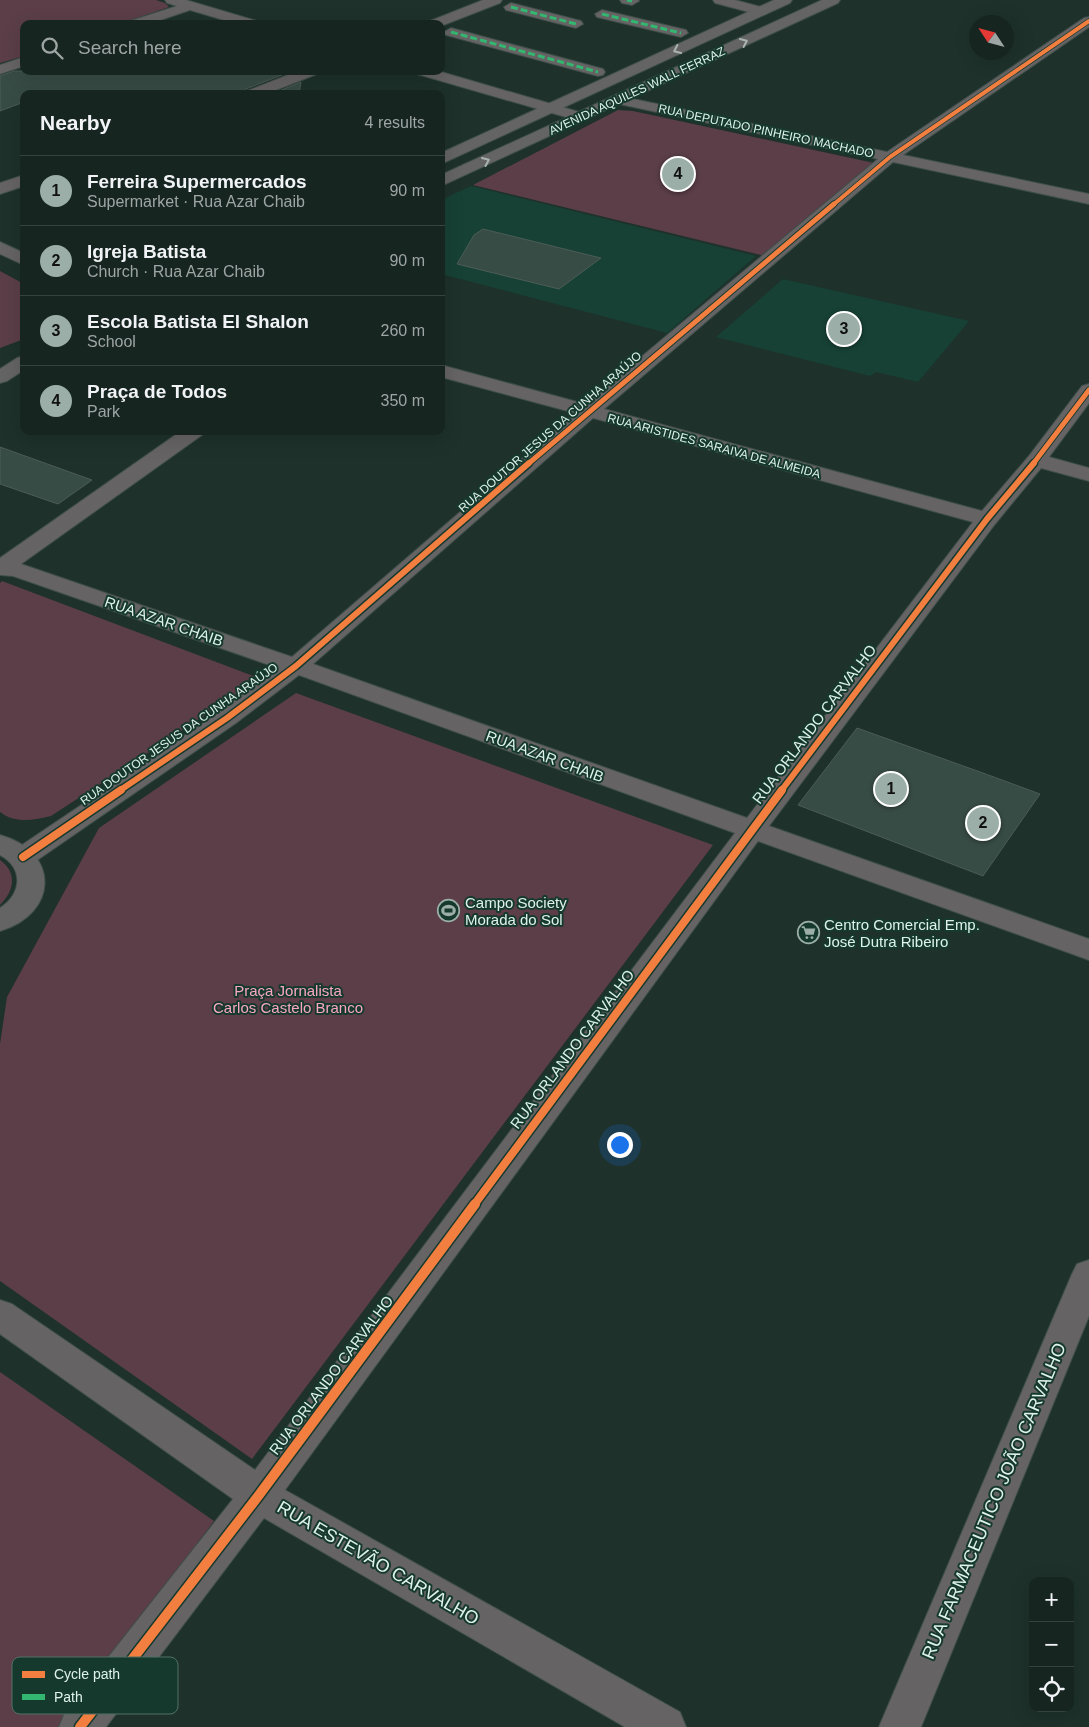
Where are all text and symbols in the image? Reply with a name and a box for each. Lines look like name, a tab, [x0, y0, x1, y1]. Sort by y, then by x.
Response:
north arrow	[969, 15, 1014, 60]
search box	[20, 20, 445, 75]
icon: search	[38, 34, 66, 62]
text: Search here	[78, 37, 182, 58]
one-way arrow	[739, 37, 748, 48]
street label: AVENIDA AQUILES WALL FERRAZ	[547, 44, 727, 138]
one-way arrow	[674, 44, 683, 54]
street label: RUA DEPUTADO PINHEIRO MACHADO	[657, 101, 875, 161]
text: Nearby	[40, 111, 111, 134]
text: 4 results	[365, 114, 425, 131]
pin: 4	[662, 155, 694, 193]
one-way arrow	[481, 157, 490, 167]
text: Ferreira Supermercados	[87, 171, 307, 192]
text: 1	[52, 182, 60, 199]
text: 90 m	[389, 182, 425, 199]
text: Supermarket · Rua Azar Chaib	[87, 193, 305, 210]
text: Igreja Batista	[87, 241, 206, 262]
text: 2	[52, 252, 60, 269]
text: 90 m	[389, 252, 425, 269]
text: Church · Rua Azar Chaib	[87, 263, 265, 280]
pin: 3	[828, 310, 860, 348]
text: Escola Batista El Shalon	[87, 311, 309, 332]
text: 3	[52, 322, 60, 339]
text: 260 m	[381, 322, 425, 339]
text: School	[87, 333, 136, 350]
street label: RUA DOUTOR JESUS DA CUNHA ARAÚJO	[455, 348, 644, 515]
text: Praça de Todos	[87, 381, 227, 402]
text: 4	[52, 392, 60, 409]
text: 350 m	[381, 392, 425, 409]
text: Park	[87, 403, 120, 420]
street label: RUA ARISTIDES SARAIVA DE ALMEIDA	[606, 411, 822, 481]
street label: RUA AZAR CHAIB	[103, 593, 225, 649]
street label: RUA ORLANDO CARVALHO	[749, 641, 879, 807]
street label: RUA DOUTOR JESUS DA CUNHA ARAÚJO	[77, 659, 280, 808]
street label: RUA AZAR CHAIB	[484, 727, 606, 785]
pin: 1	[875, 770, 907, 808]
pin: 2	[967, 804, 999, 842]
place label: Campo Society Morada do Sol	[465, 894, 567, 928]
sports icon: Campo Society Morada do Sol	[437, 899, 461, 923]
place label: Centro Comercial Emp. José Dutra Ribeiro	[824, 916, 980, 950]
supermarket icon: Centro Comercial Emp. José Dutra Ribeiro	[796, 921, 820, 945]
street label: RUA ORLANDO CARVALHO	[507, 966, 637, 1132]
park label: Praça Jornalista Carlos Castelo Branco	[213, 982, 363, 1016]
your location	[607, 1132, 633, 1158]
street label: RUA ORLANDO CARVALHO	[266, 1292, 396, 1458]
street label: RUA FARMACEUTICO JOÃO CARVALHO	[917, 1340, 1070, 1662]
street label: RUA ESTEVÃO CARVALHO	[274, 1496, 483, 1629]
map controls	[1029, 1577, 1074, 1712]
button: +	[1029, 1577, 1074, 1622]
button: −	[1029, 1622, 1074, 1667]
legend	[12, 1657, 178, 1714]
text: Cycle path	[54, 1666, 120, 1682]
button: locate	[1029, 1667, 1074, 1712]
text: Path	[54, 1689, 83, 1705]

